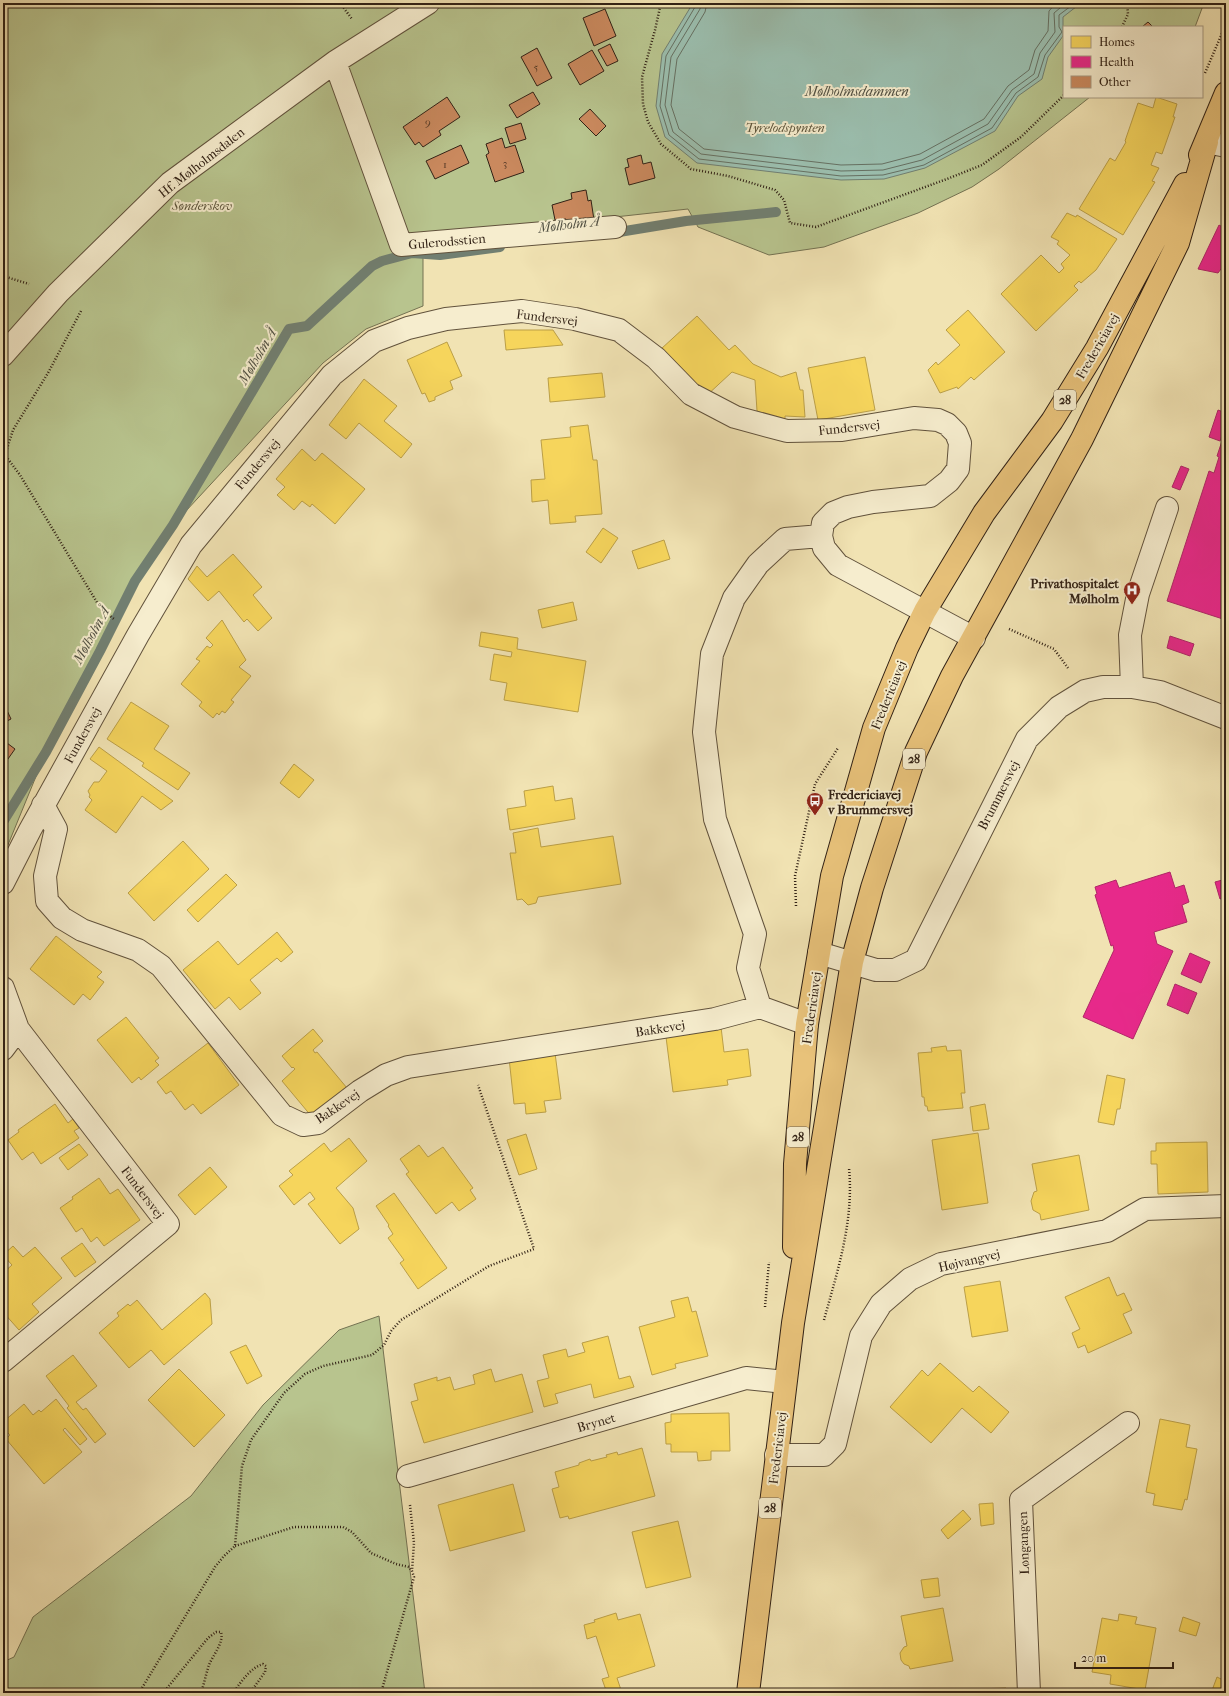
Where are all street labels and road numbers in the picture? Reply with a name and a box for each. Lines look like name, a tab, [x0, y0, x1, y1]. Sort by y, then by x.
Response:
street label: Hf. Mølholmsdalen	[155, 124, 248, 201]
street label: Gulerodsstien	[408, 231, 487, 252]
street label: Fundersvej	[515, 306, 578, 329]
street label: Fredericiavej	[1073, 311, 1122, 382]
road number: 28	[1054, 390, 1076, 410]
street label: Fundersvej	[818, 417, 881, 438]
street label: Fundersvej	[232, 436, 283, 493]
street label: Fredericiavej	[868, 659, 909, 732]
street label: Fundersvej	[61, 705, 104, 766]
road number: 28	[903, 749, 925, 769]
street label: Brummersvej	[975, 758, 1022, 832]
street label: Fredericiavej	[799, 971, 824, 1045]
street label: Bakkevej	[634, 1017, 686, 1040]
street label: Bakkevej	[312, 1086, 362, 1127]
road number: 28	[787, 1127, 809, 1147]
street label: Fundersvej	[118, 1163, 167, 1221]
street label: Højvangvej	[937, 1246, 1001, 1275]
street label: Brynet	[575, 1410, 617, 1435]
street label: Fredericiavej	[766, 1411, 789, 1485]
road number: 28	[759, 1498, 781, 1518]
street label: Løngangen	[1015, 1511, 1032, 1575]

